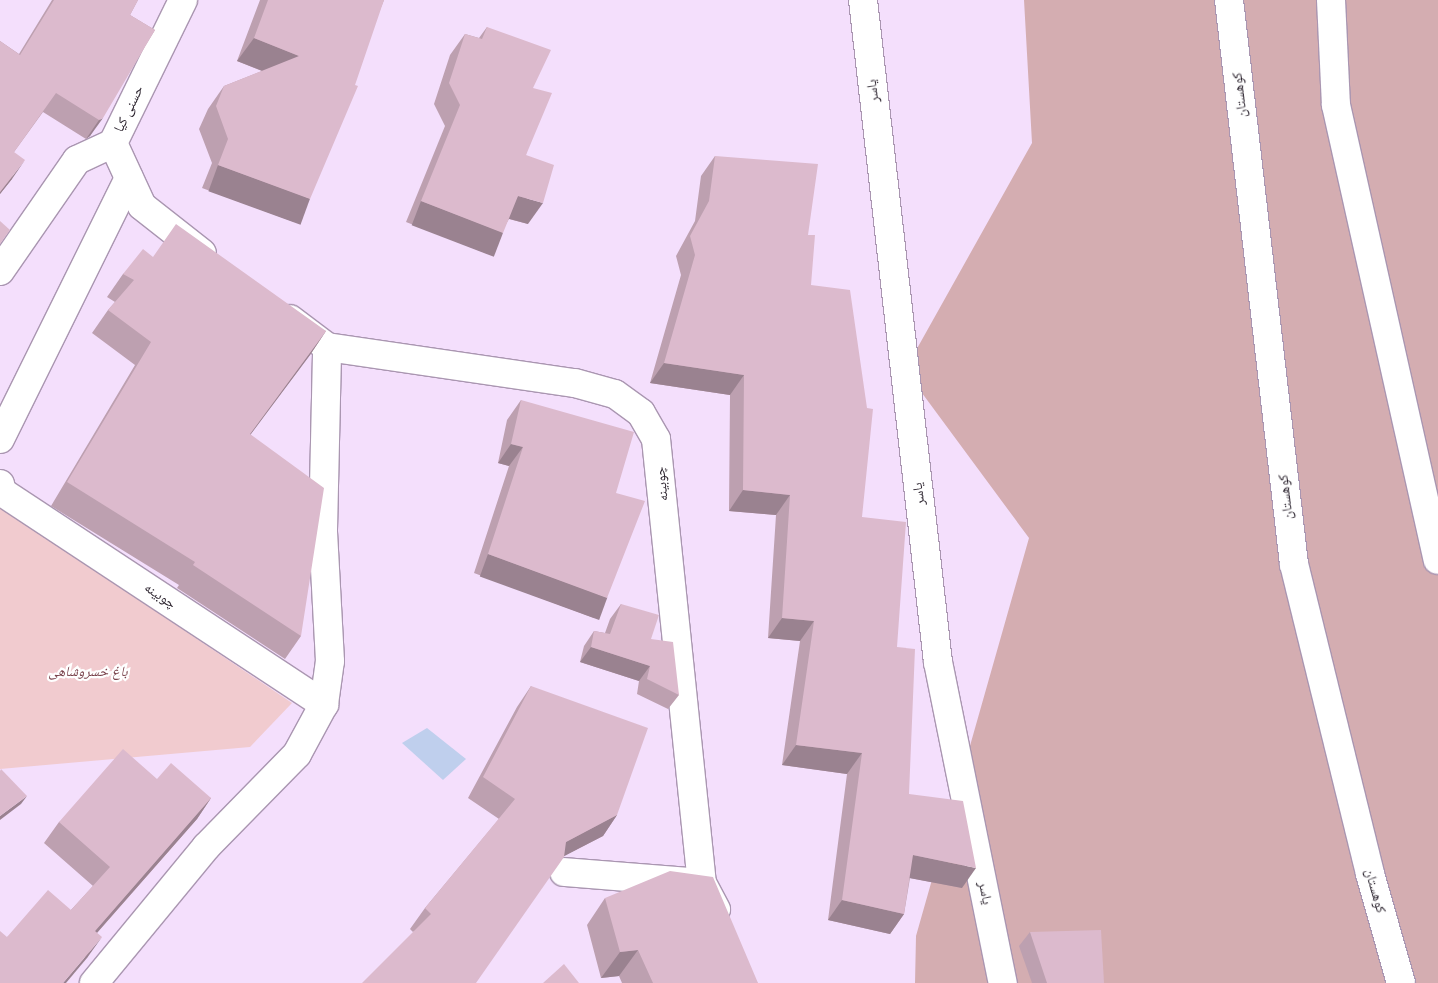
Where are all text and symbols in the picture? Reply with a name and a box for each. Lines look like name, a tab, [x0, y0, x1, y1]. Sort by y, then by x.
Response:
street label: کوهستان	[1229, 71, 1251, 119]
street label: یاسر	[863, 78, 883, 104]
street label: حسنی کیا	[111, 83, 147, 135]
street label: چوبینه	[652, 466, 672, 502]
street label: کوهستان	[1275, 473, 1297, 521]
street label: یاسر	[909, 481, 929, 507]
street label: چوبینه	[141, 579, 179, 613]
park label: باغ خسروشاهی	[48, 664, 128, 680]
street label: کوهستان	[1361, 867, 1389, 915]
street label: یاسر	[975, 880, 995, 906]

